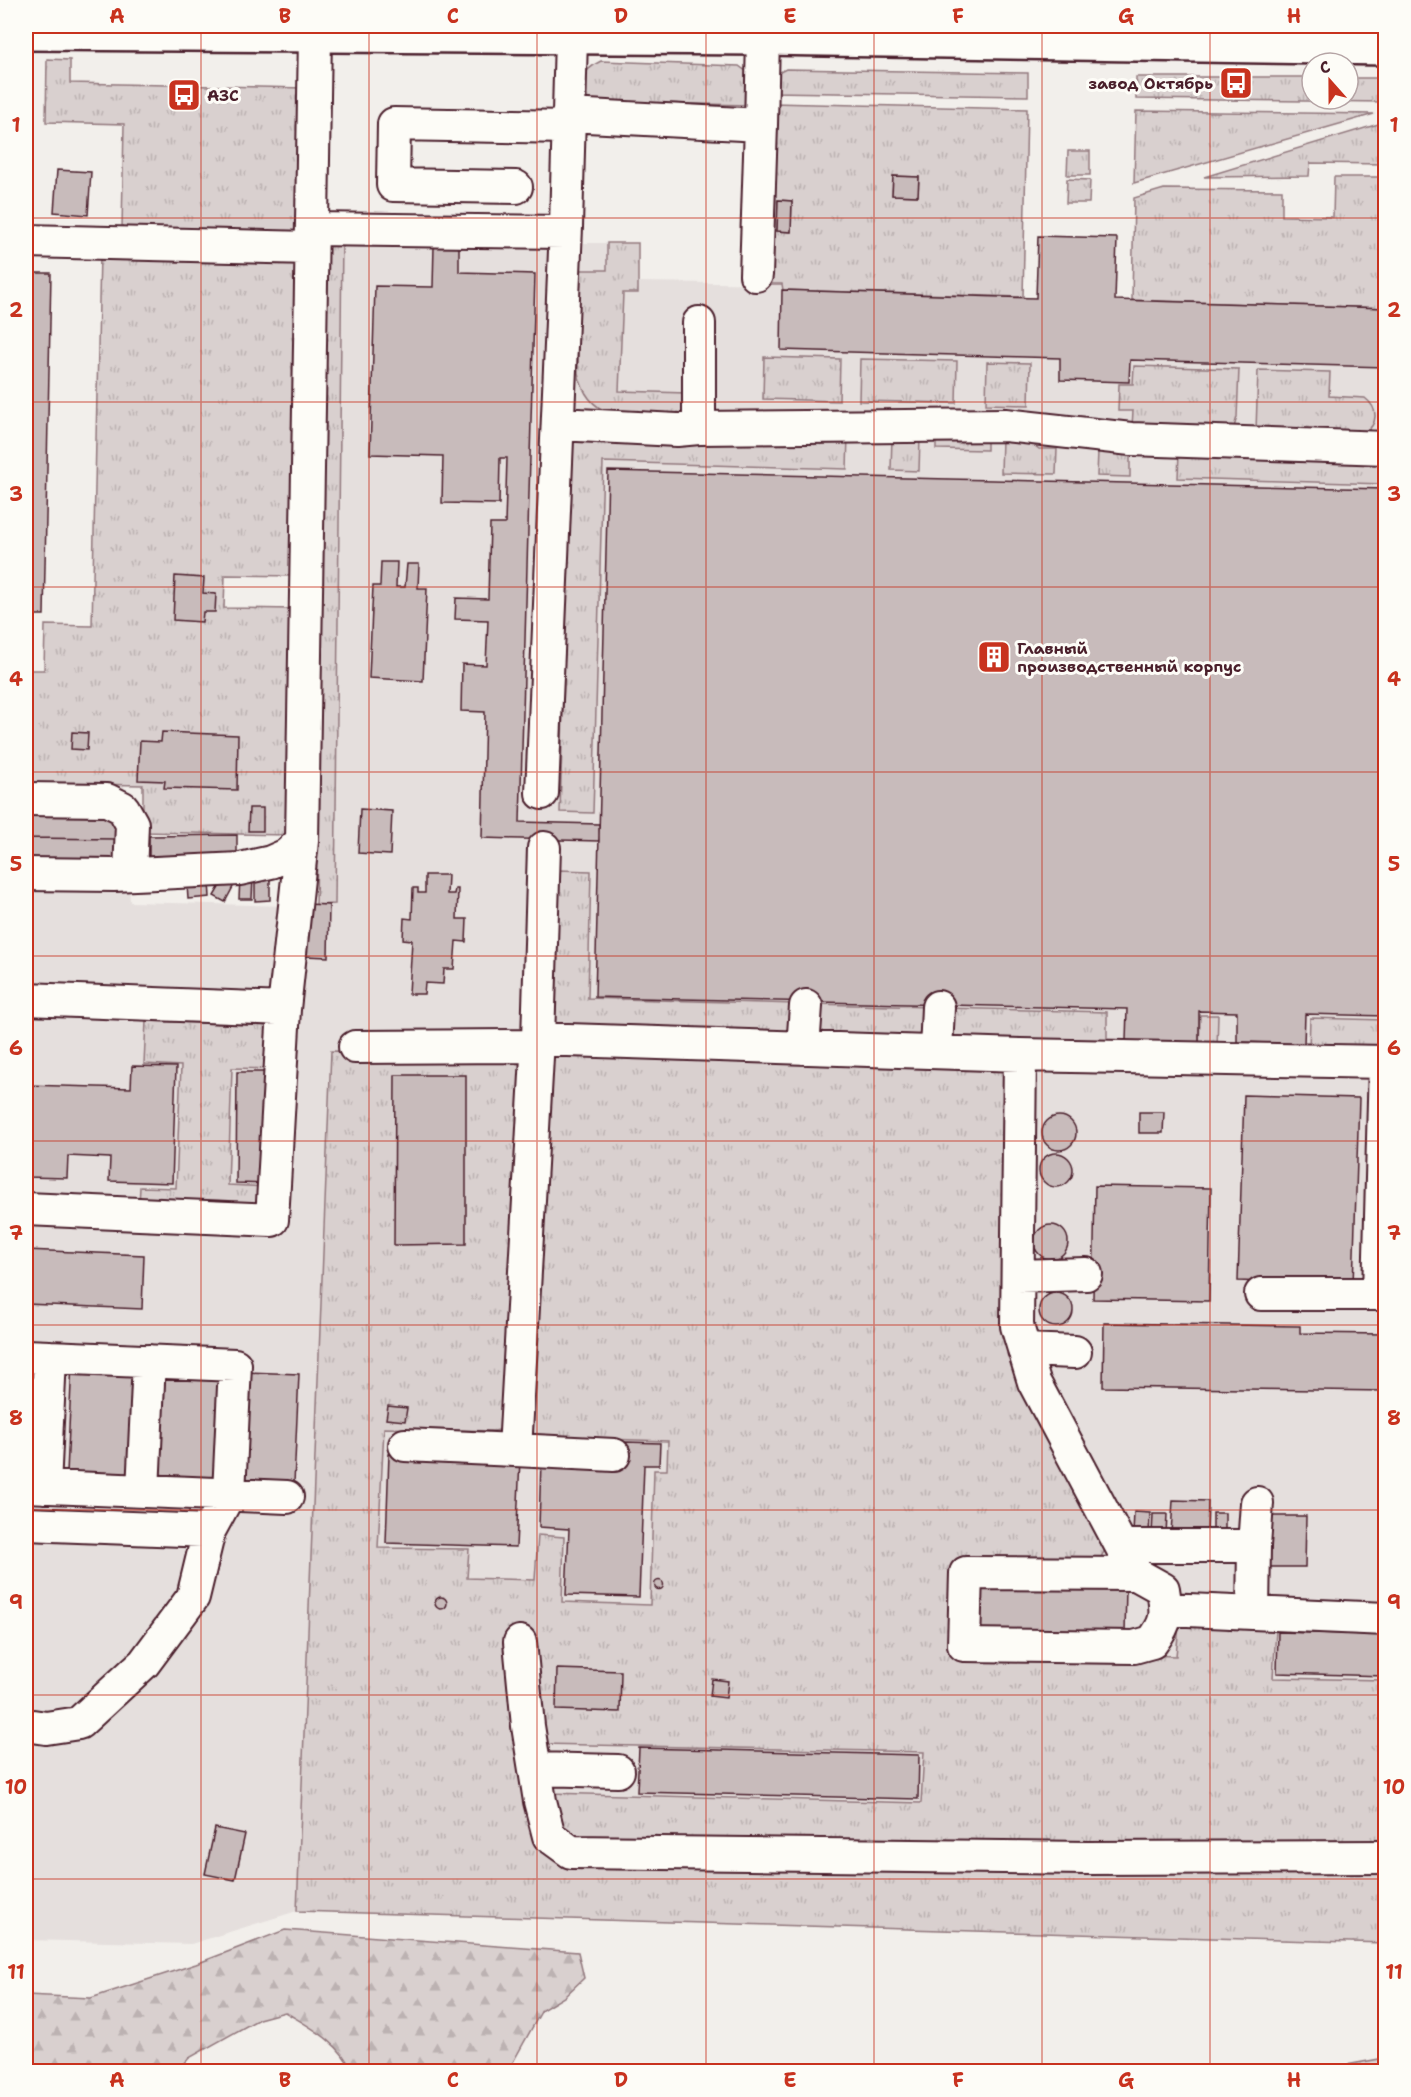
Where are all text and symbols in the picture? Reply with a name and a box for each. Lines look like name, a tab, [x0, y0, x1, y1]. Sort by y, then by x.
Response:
text: A	[109, 3, 125, 29]
text: B	[279, 3, 291, 29]
text: C	[447, 3, 459, 29]
text: D	[614, 3, 628, 29]
text: E	[783, 3, 797, 29]
text: F	[952, 3, 964, 29]
text: G	[1118, 3, 1134, 29]
text: H	[1287, 3, 1301, 29]
north arrow	[1300, 51, 1360, 111]
text: С	[1316, 56, 1333, 79]
bus stop icon: завод Октябрь	[1218, 65, 1254, 101]
place label: завод Октябрь	[1089, 73, 1213, 94]
bus stop icon: АЗС	[166, 77, 202, 113]
place label: АЗС	[207, 85, 239, 106]
text: 1	[11, 112, 21, 138]
text: 1	[1389, 112, 1399, 138]
text: 2	[9, 297, 23, 323]
text: 2	[1387, 297, 1401, 323]
text: 3	[9, 481, 23, 507]
text: 3	[1387, 481, 1401, 507]
place label: Главный производственный корпус	[1017, 638, 1242, 677]
building icon: Главный производственный корпус	[976, 639, 1012, 675]
text: 4	[9, 666, 23, 692]
text: 4	[1387, 666, 1401, 692]
text: 5	[10, 851, 22, 877]
text: 5	[1388, 851, 1400, 877]
text: 6	[9, 1035, 23, 1061]
text: 6	[1387, 1035, 1401, 1061]
text: 7	[9, 1220, 23, 1246]
text: 7	[1387, 1220, 1401, 1246]
text: 8	[9, 1405, 23, 1431]
text: 8	[1387, 1405, 1401, 1431]
text: 9	[9, 1589, 23, 1615]
text: 9	[1387, 1589, 1401, 1615]
text: 10	[5, 1774, 27, 1800]
text: 10	[1383, 1774, 1405, 1800]
text: 11	[7, 1959, 25, 1985]
text: 11	[1385, 1959, 1403, 1985]
text: A	[109, 2067, 125, 2093]
text: B	[279, 2067, 291, 2093]
text: C	[447, 2067, 459, 2093]
text: D	[614, 2067, 628, 2093]
text: E	[783, 2067, 797, 2093]
text: F	[952, 2067, 964, 2093]
text: G	[1118, 2067, 1134, 2093]
text: H	[1287, 2067, 1301, 2093]

